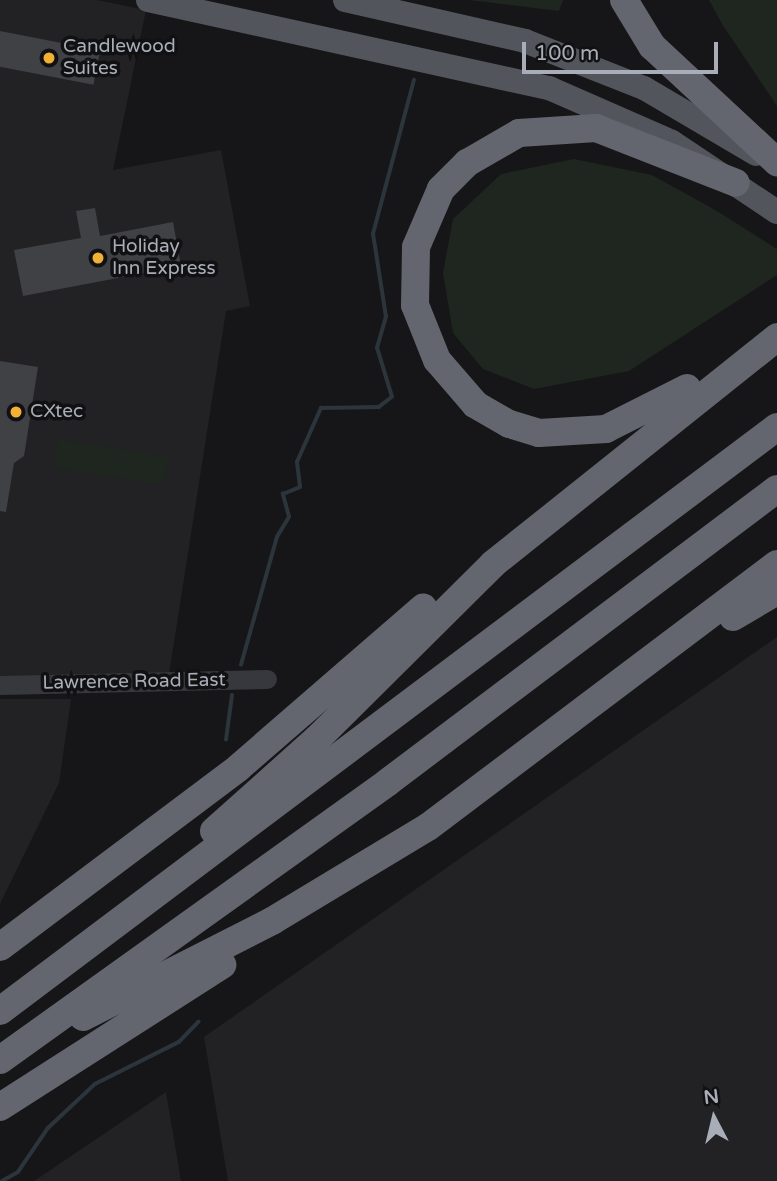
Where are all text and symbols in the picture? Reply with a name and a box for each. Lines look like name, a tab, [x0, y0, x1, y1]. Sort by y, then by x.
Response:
scale bar	[525, 28, 721, 72]
place label: Candlewood Suites	[63, 36, 176, 80]
text: 100 m	[535, 41, 599, 66]
marker: Candlewood Suites	[41, 50, 57, 66]
place label: Holiday Inn Express	[112, 236, 216, 280]
marker: Holiday Inn Express	[90, 250, 106, 266]
place label: CXtec	[30, 401, 83, 423]
marker: CXtec	[8, 404, 24, 420]
street label: Lawrence Road East	[42, 669, 226, 695]
north arrow	[679, 1083, 749, 1153]
text: N	[703, 1085, 720, 1109]

